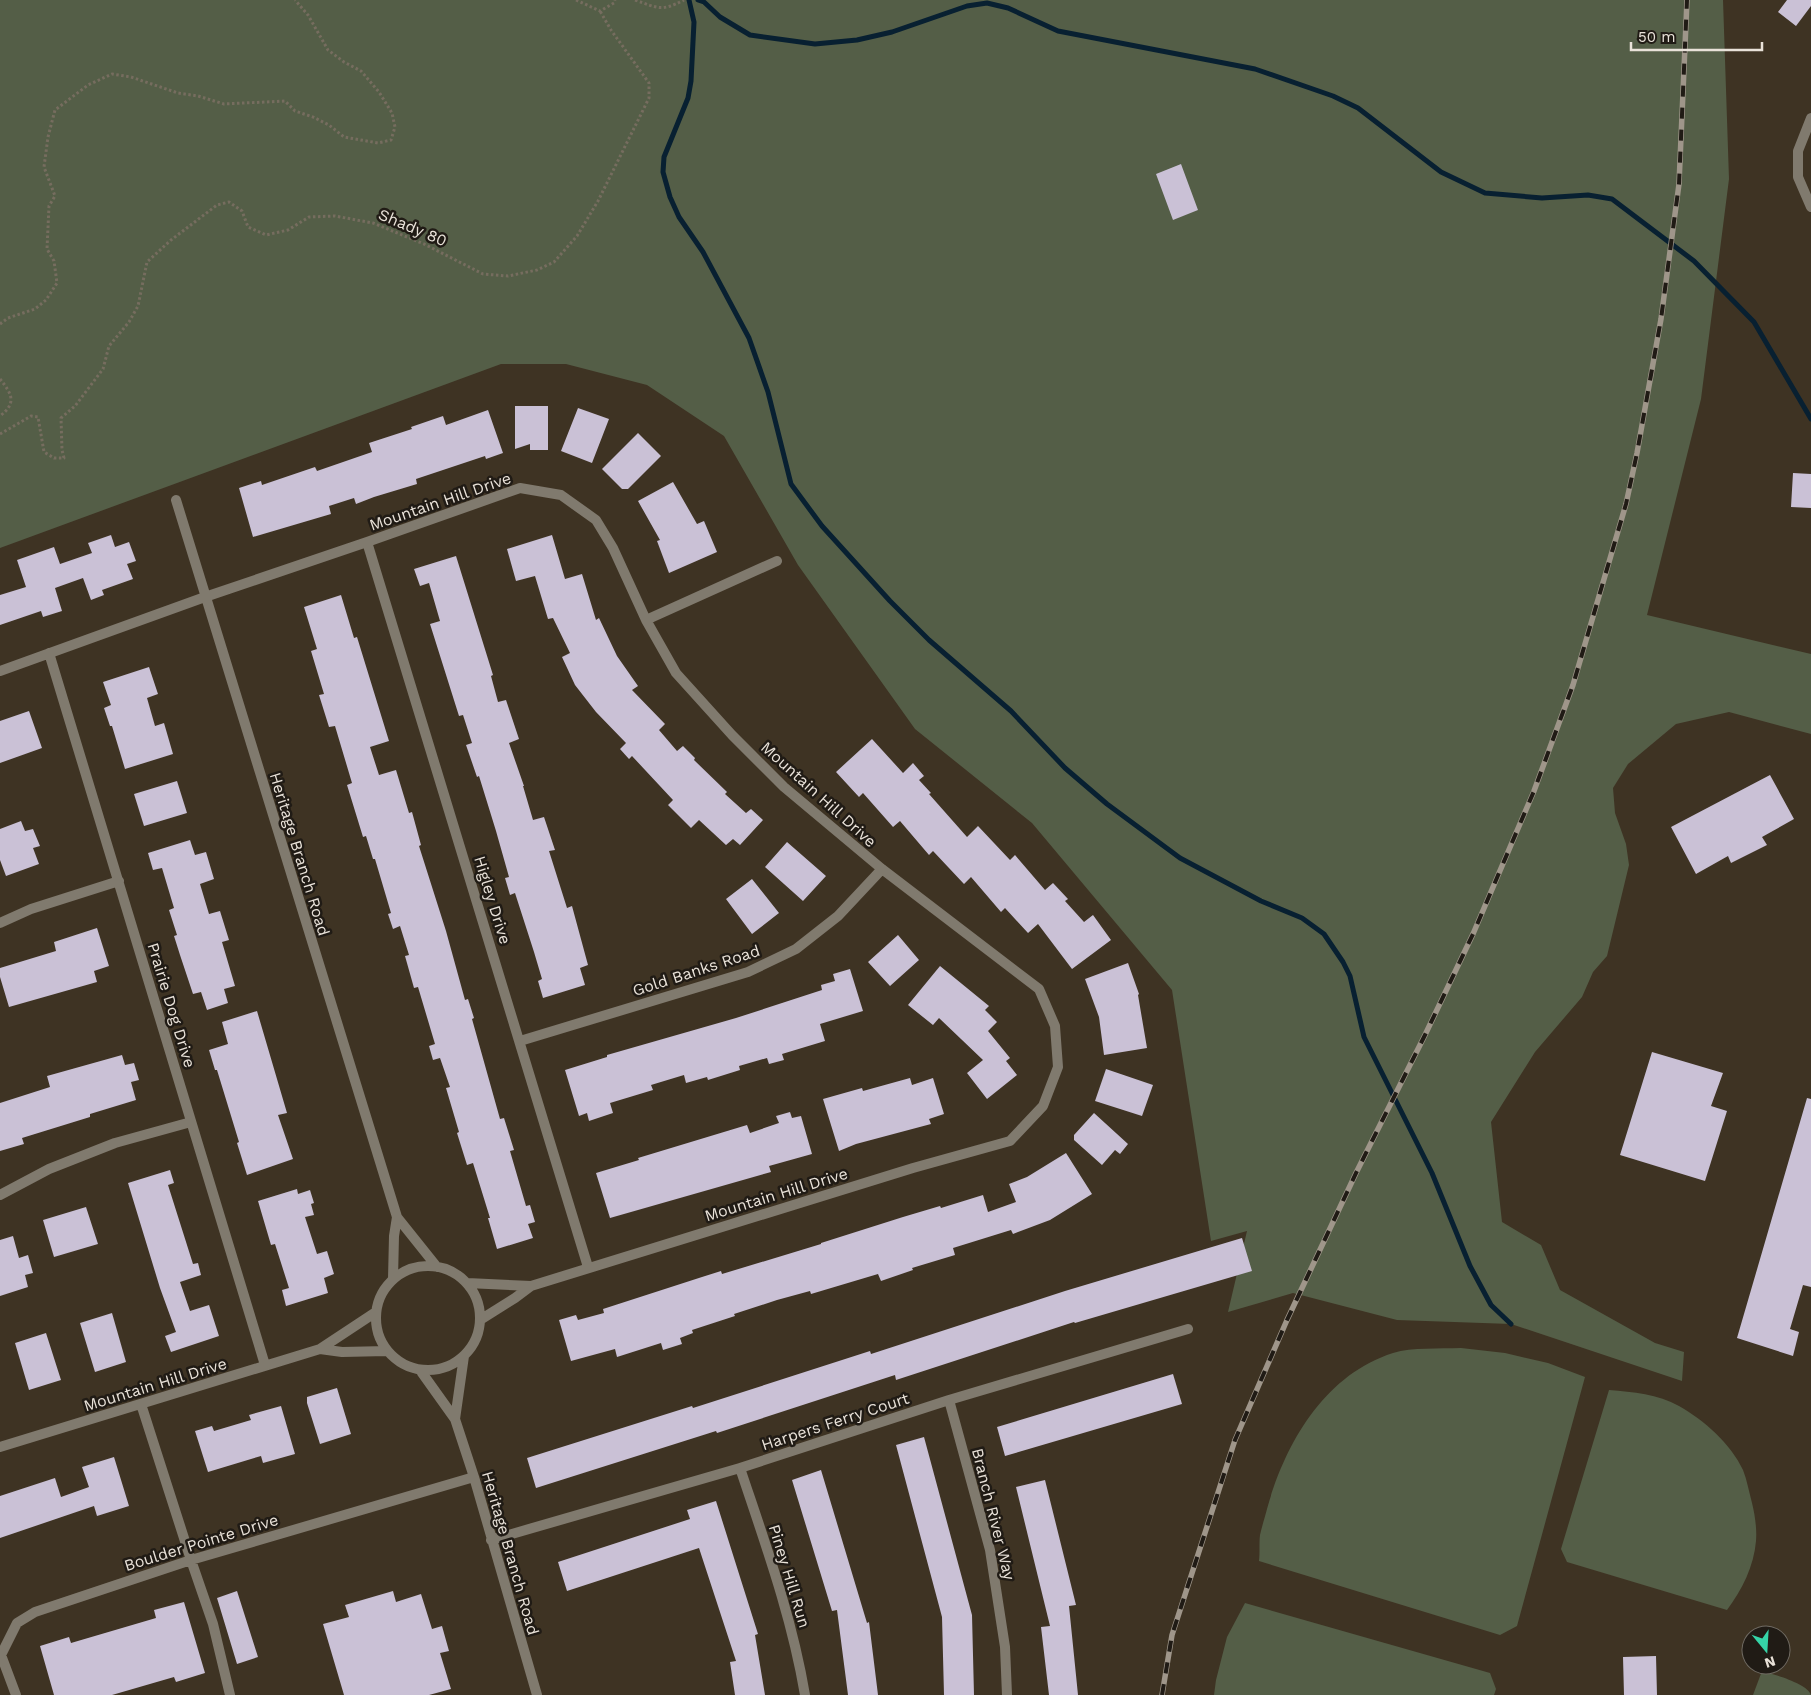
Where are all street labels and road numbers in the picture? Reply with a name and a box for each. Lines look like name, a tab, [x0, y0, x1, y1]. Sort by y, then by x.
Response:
street label: Shady 80	[376, 205, 450, 250]
street label: Mountain Hill Drive	[367, 468, 514, 535]
street label: Mountain Hill Drive	[757, 738, 880, 851]
street label: Heritage Branch Road	[266, 770, 333, 938]
street label: Higley Drive	[470, 854, 515, 947]
street label: Prairie Dog Drive	[143, 940, 200, 1070]
street label: Gold Banks Road	[630, 941, 762, 1000]
street label: Mountain Hill Drive	[702, 1164, 850, 1225]
street label: Mountain Hill Drive	[81, 1354, 229, 1415]
street label: Harpers Ferry Court	[759, 1389, 912, 1454]
street label: Branch River Way	[968, 1446, 1019, 1583]
street label: Heritage Branch Road	[478, 1469, 543, 1637]
street label: Boulder Pointe Drive	[122, 1510, 281, 1575]
street label: Piney Hill Run	[765, 1522, 814, 1630]

